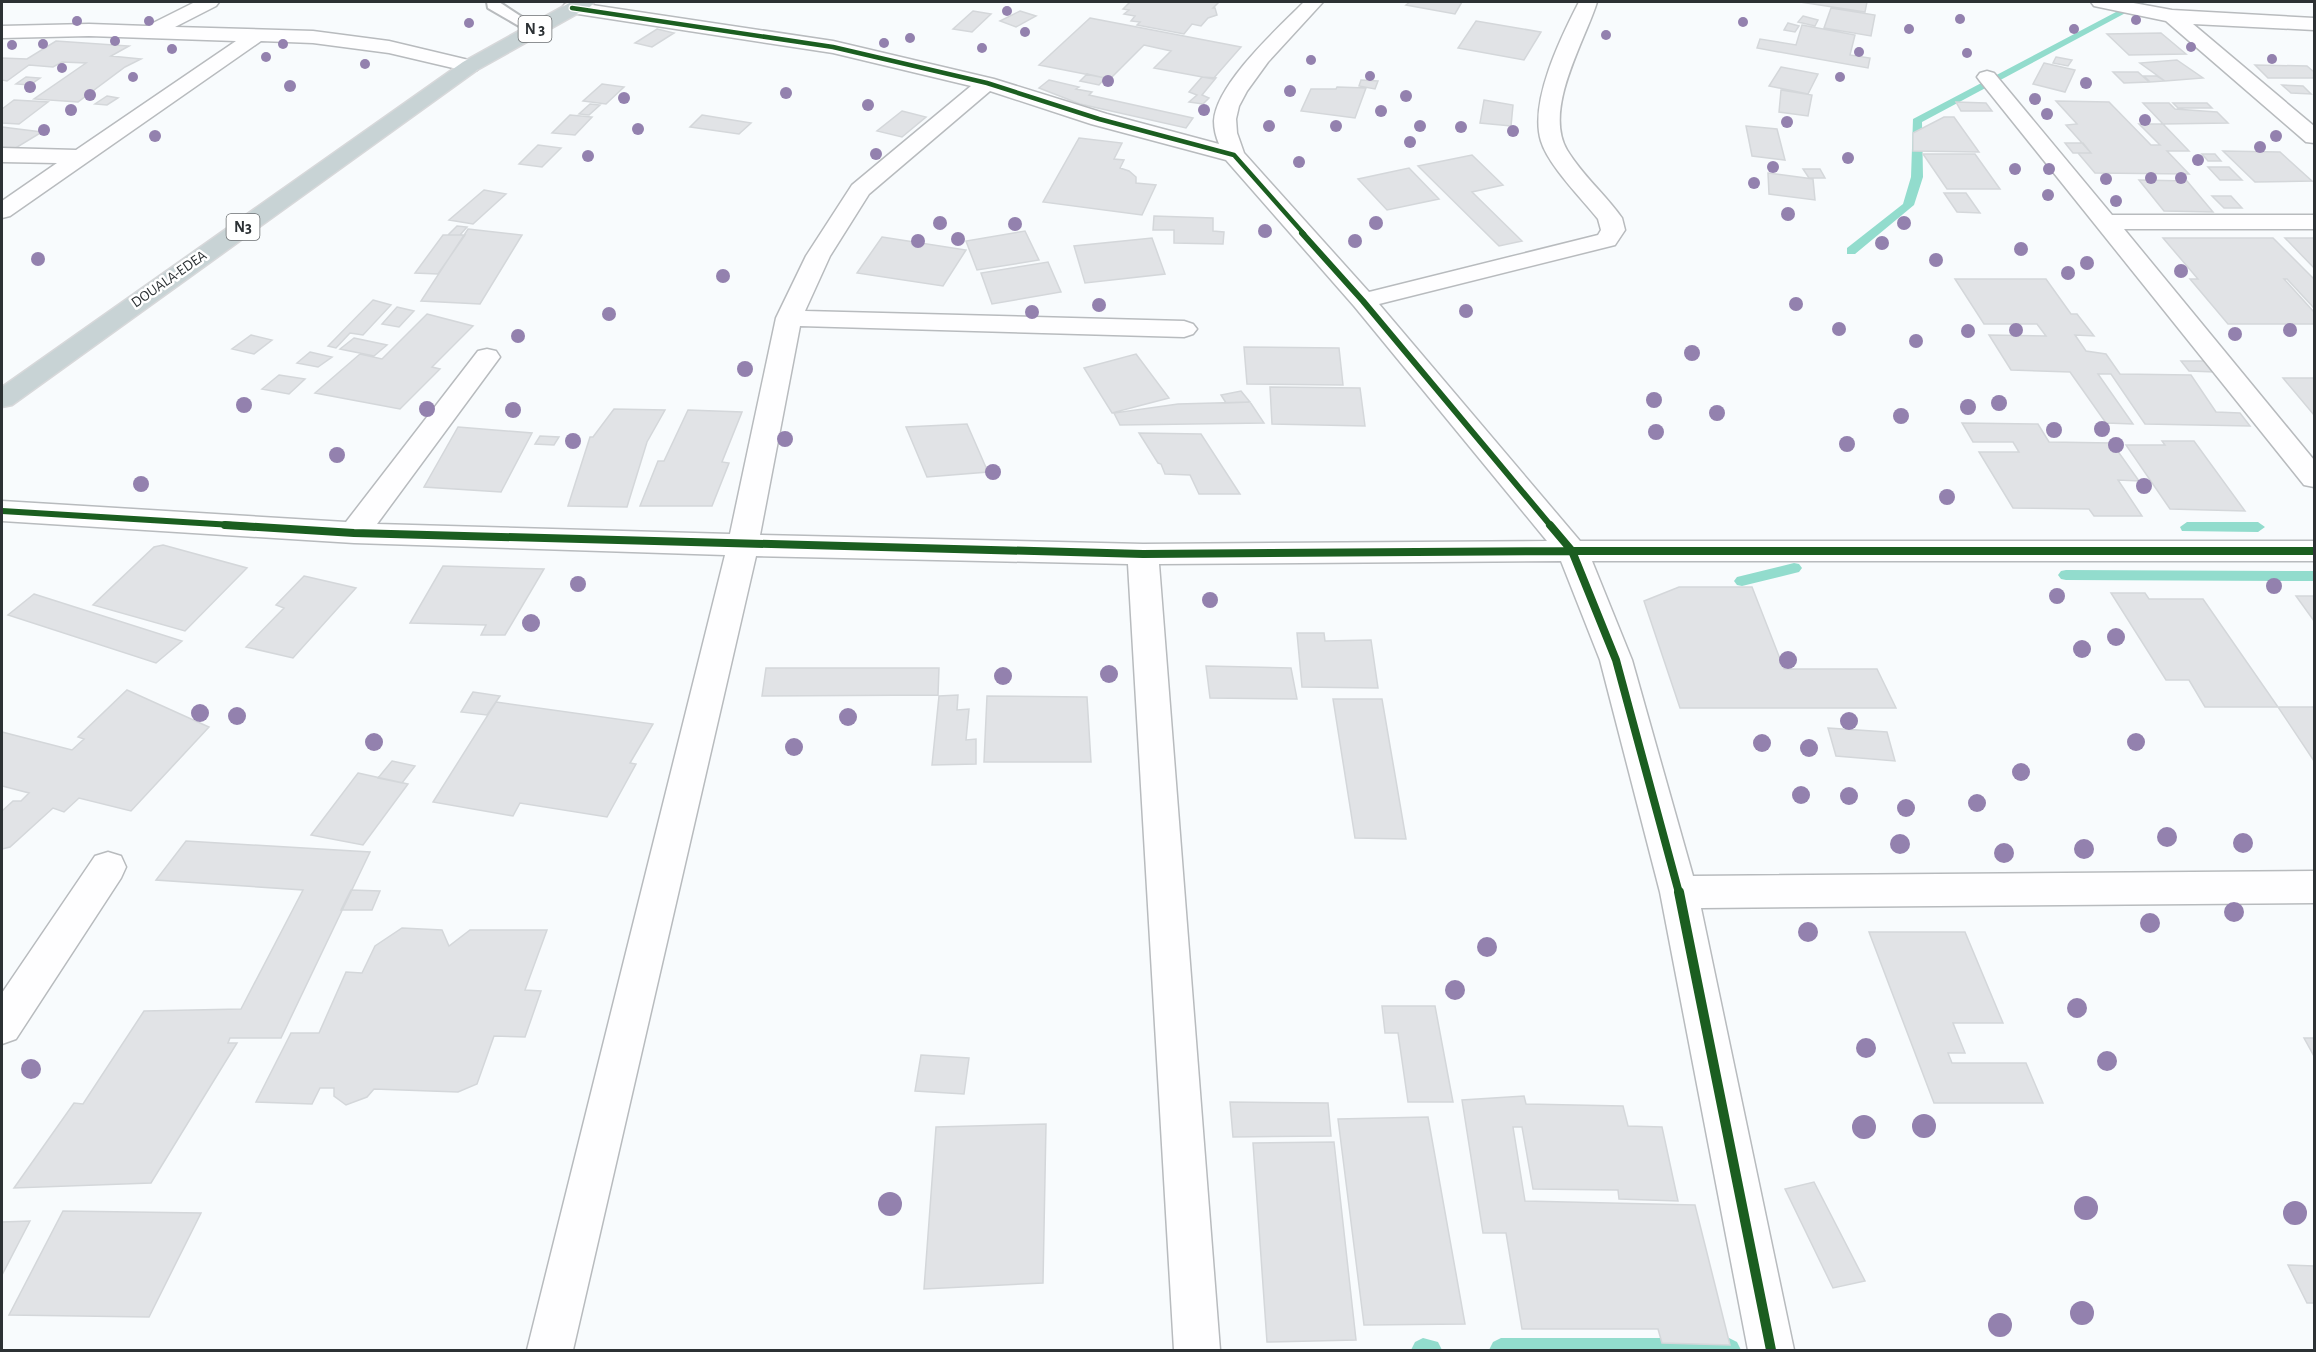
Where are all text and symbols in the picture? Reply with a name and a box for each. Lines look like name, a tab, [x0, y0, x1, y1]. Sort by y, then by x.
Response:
road number: N 3	[518, 16, 552, 42]
road number: N3	[226, 214, 260, 240]
street label: DOUALA-EDEA	[129, 247, 210, 310]

